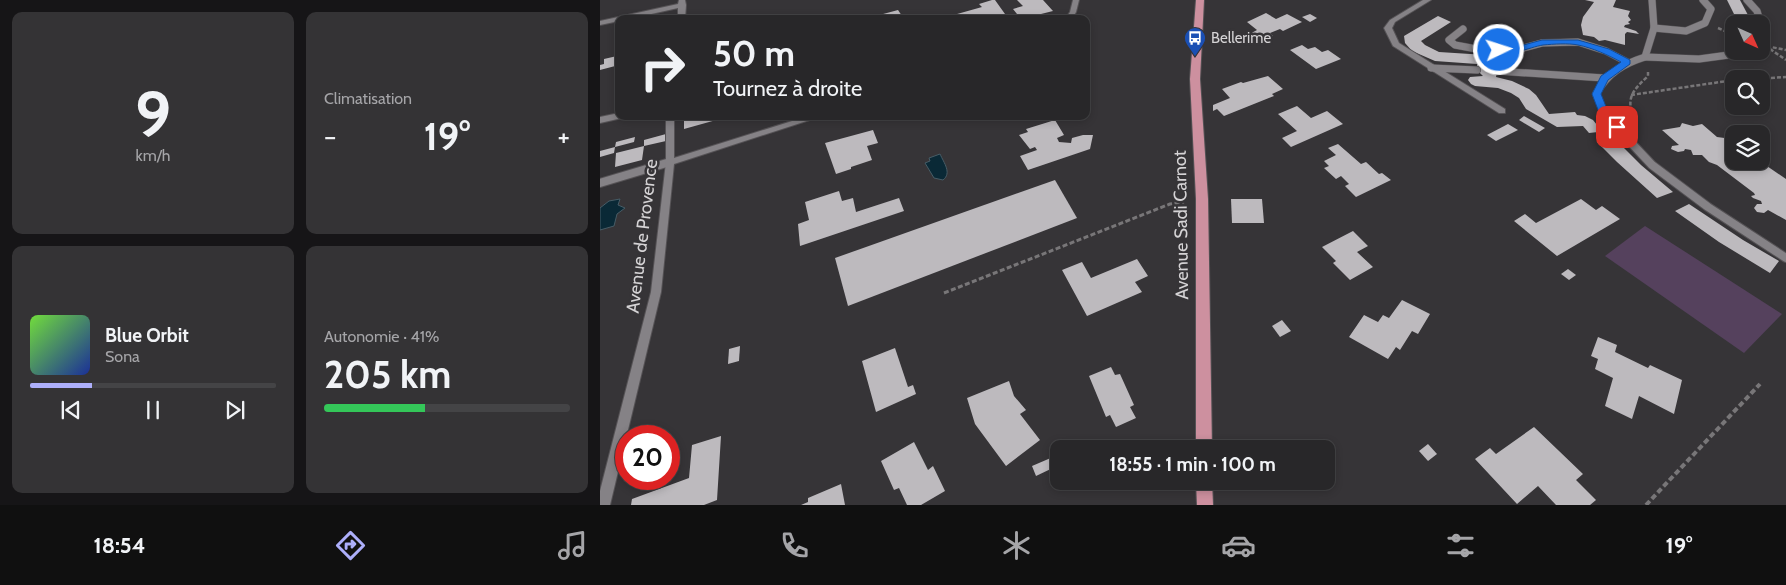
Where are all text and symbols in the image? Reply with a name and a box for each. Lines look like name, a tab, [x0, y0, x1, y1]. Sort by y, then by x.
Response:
north arrow	[1725, 15, 1770, 60]
map controls	[1725, 15, 1770, 170]
position arrow	[1472, 23, 1524, 75]
bus stop icon: Bellerime	[1183, 26, 1207, 57]
place label: Bellerime	[1211, 29, 1271, 47]
text: 50 m	[713, 32, 795, 75]
icon: right	[630, 35, 695, 100]
button: search	[1725, 70, 1770, 115]
text: 9	[135, 74, 171, 153]
text: Tournez à droite	[713, 75, 862, 102]
text: Climatisation	[324, 89, 412, 108]
pin	[1596, 106, 1638, 148]
text: 19°	[424, 113, 470, 160]
icon: arrive	[1603, 113, 1631, 141]
text: −	[324, 119, 336, 153]
text: +	[558, 119, 570, 153]
button: layers	[1725, 125, 1770, 170]
text: km/h	[135, 146, 171, 165]
street label: Avenue Sadi Carnot	[1169, 150, 1193, 300]
street label: Avenue de Provence	[622, 158, 662, 314]
text: Blue Orbit	[105, 324, 189, 347]
text: Autonomie · 41%	[324, 327, 439, 346]
text: Sona	[105, 347, 140, 366]
text: 205 km	[324, 351, 451, 398]
icon: previous	[57, 396, 85, 424]
icon: pause	[139, 396, 167, 424]
icon: next	[221, 396, 249, 424]
speed limit sign: 20	[615, 425, 680, 490]
text: 18:55 · 1 min · 100 m	[1109, 453, 1276, 476]
icon: directions	[333, 528, 368, 563]
icon: music	[555, 528, 590, 563]
icon: phone	[777, 528, 812, 563]
icon: climate	[999, 528, 1034, 563]
icon: car	[1221, 528, 1256, 563]
icon: filters	[1443, 528, 1478, 563]
text: 18:54	[94, 532, 145, 559]
text: 19°	[1666, 532, 1692, 559]

